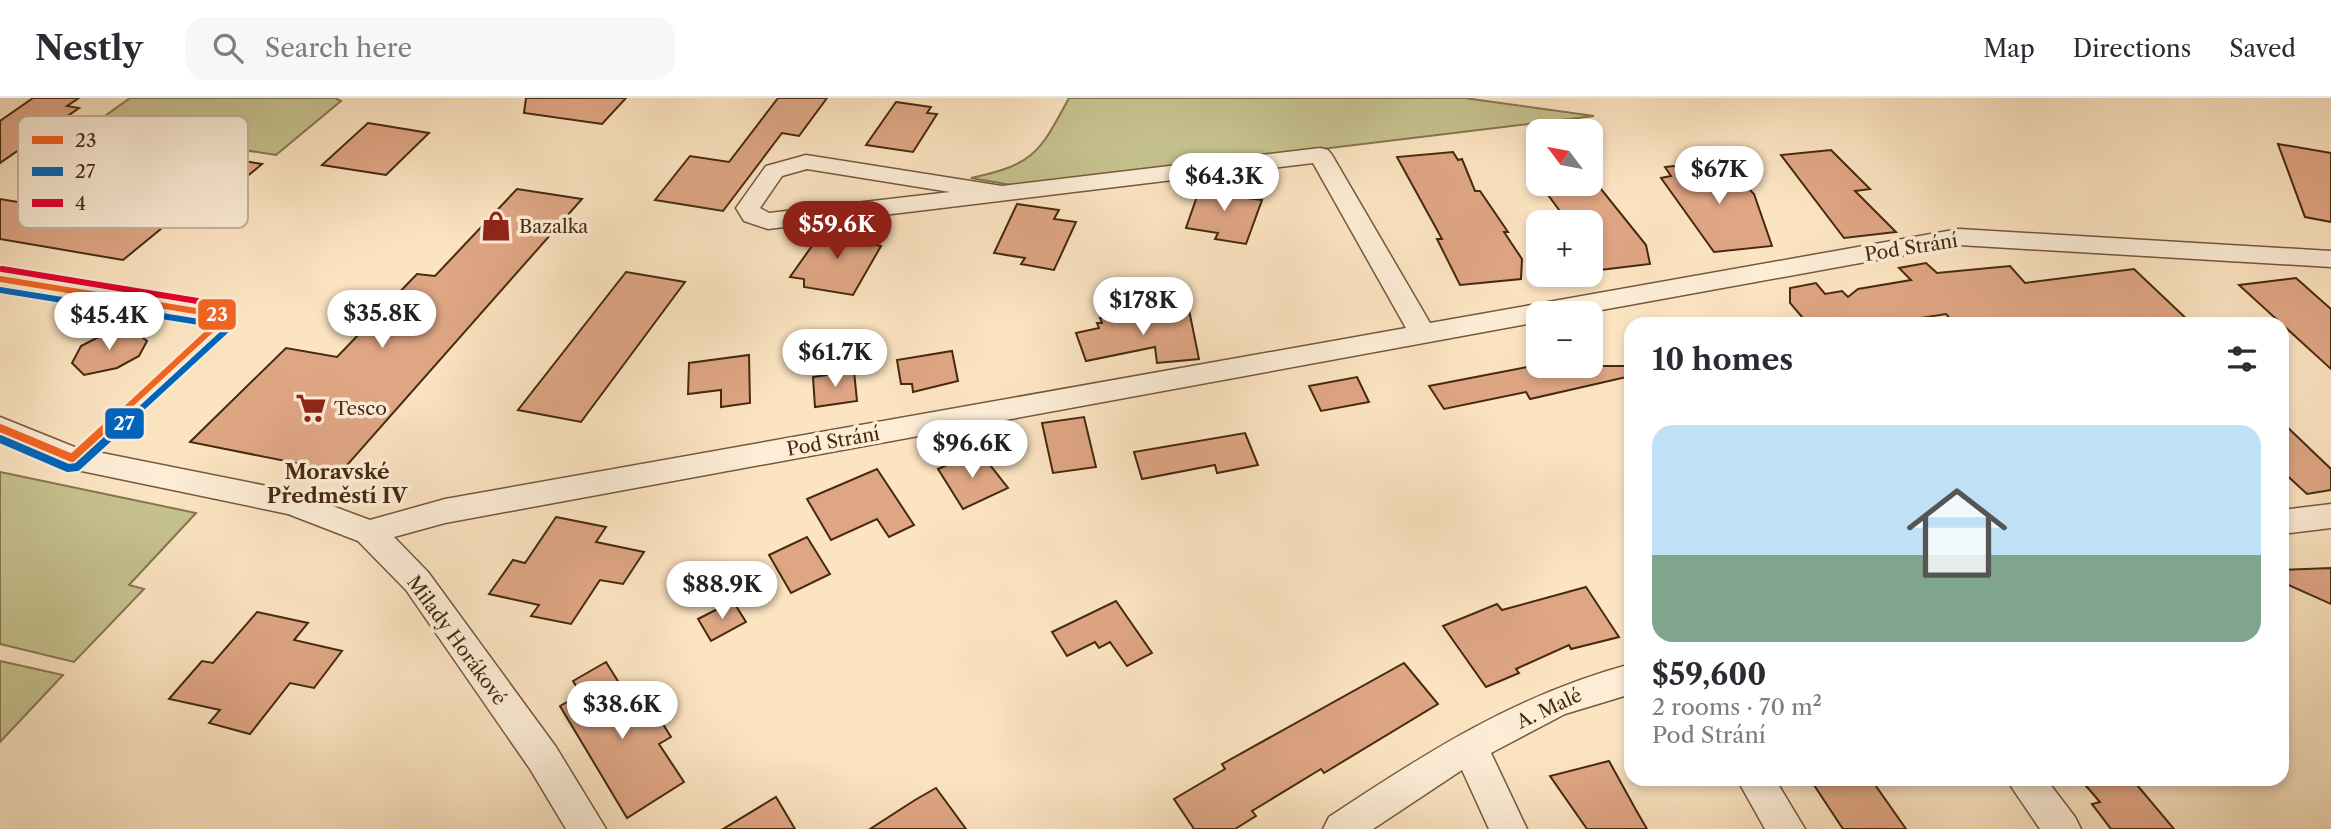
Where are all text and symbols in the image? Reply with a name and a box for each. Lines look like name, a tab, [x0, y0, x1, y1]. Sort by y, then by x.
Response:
search box	[185, 17, 675, 80]
text: Nestly	[35, 28, 143, 69]
icon: search	[209, 29, 247, 67]
text: Search here	[265, 32, 412, 64]
text: Map	[1983, 34, 2035, 63]
text: Directions	[2073, 34, 2191, 63]
text: Saved	[2229, 34, 2296, 63]
legend	[18, 116, 248, 228]
north arrow	[1526, 119, 1603, 196]
map controls	[1526, 119, 1603, 378]
text: 23	[75, 129, 96, 152]
pin: $67K	[1678, 146, 1760, 206]
pin: $64.3K	[1167, 153, 1281, 213]
text: $67K	[1691, 155, 1747, 183]
text: 27	[75, 160, 96, 183]
text: $64.3K	[1185, 162, 1263, 190]
text: 4	[75, 192, 86, 215]
pin: $59.6K	[780, 202, 894, 261]
shop icon: Bazalka	[479, 209, 513, 243]
text: $59.6K	[799, 210, 875, 238]
button: +	[1526, 210, 1603, 287]
place label: Bazalka	[519, 215, 588, 238]
street label: Pod Strání	[1863, 229, 1960, 266]
pin: $178K	[1094, 278, 1192, 337]
text: $178K	[1109, 286, 1177, 314]
pin: $35.8K	[325, 290, 439, 350]
pin: $45.4K	[52, 292, 166, 352]
line badge: 23	[197, 298, 237, 331]
text: $35.8K	[343, 299, 421, 327]
text: $45.4K	[70, 301, 148, 329]
button: −	[1526, 301, 1603, 378]
text: 23	[206, 303, 228, 326]
pin: $61.7K	[778, 330, 892, 389]
text: $61.7K	[798, 338, 872, 366]
icon: filters	[2223, 340, 2261, 378]
text: 10 homes	[1652, 341, 1793, 378]
supermarket icon: Tesco	[294, 391, 328, 425]
place label: Tesco	[334, 397, 387, 420]
line badge: 27	[104, 407, 145, 440]
text: 27	[113, 412, 135, 435]
pin: $96.6K	[915, 420, 1029, 480]
street label: Pod Strání	[785, 422, 882, 461]
text: $96.6K	[933, 429, 1011, 457]
district label: Moravské Předměstí IV	[267, 459, 408, 508]
icon: home	[1894, 470, 2020, 596]
pin: $88.9K	[665, 561, 779, 621]
text: $88.9K	[682, 570, 762, 598]
street label: Milady Horákové	[402, 571, 511, 709]
text: $59,600	[1652, 656, 1766, 693]
pin: $38.6K	[565, 682, 679, 741]
street label: A. Malé	[1512, 683, 1586, 734]
text: $38.6K	[583, 690, 661, 718]
text: 2 rooms · 70 m²	[1652, 693, 1822, 721]
text: Pod Strání	[1652, 721, 1766, 749]

